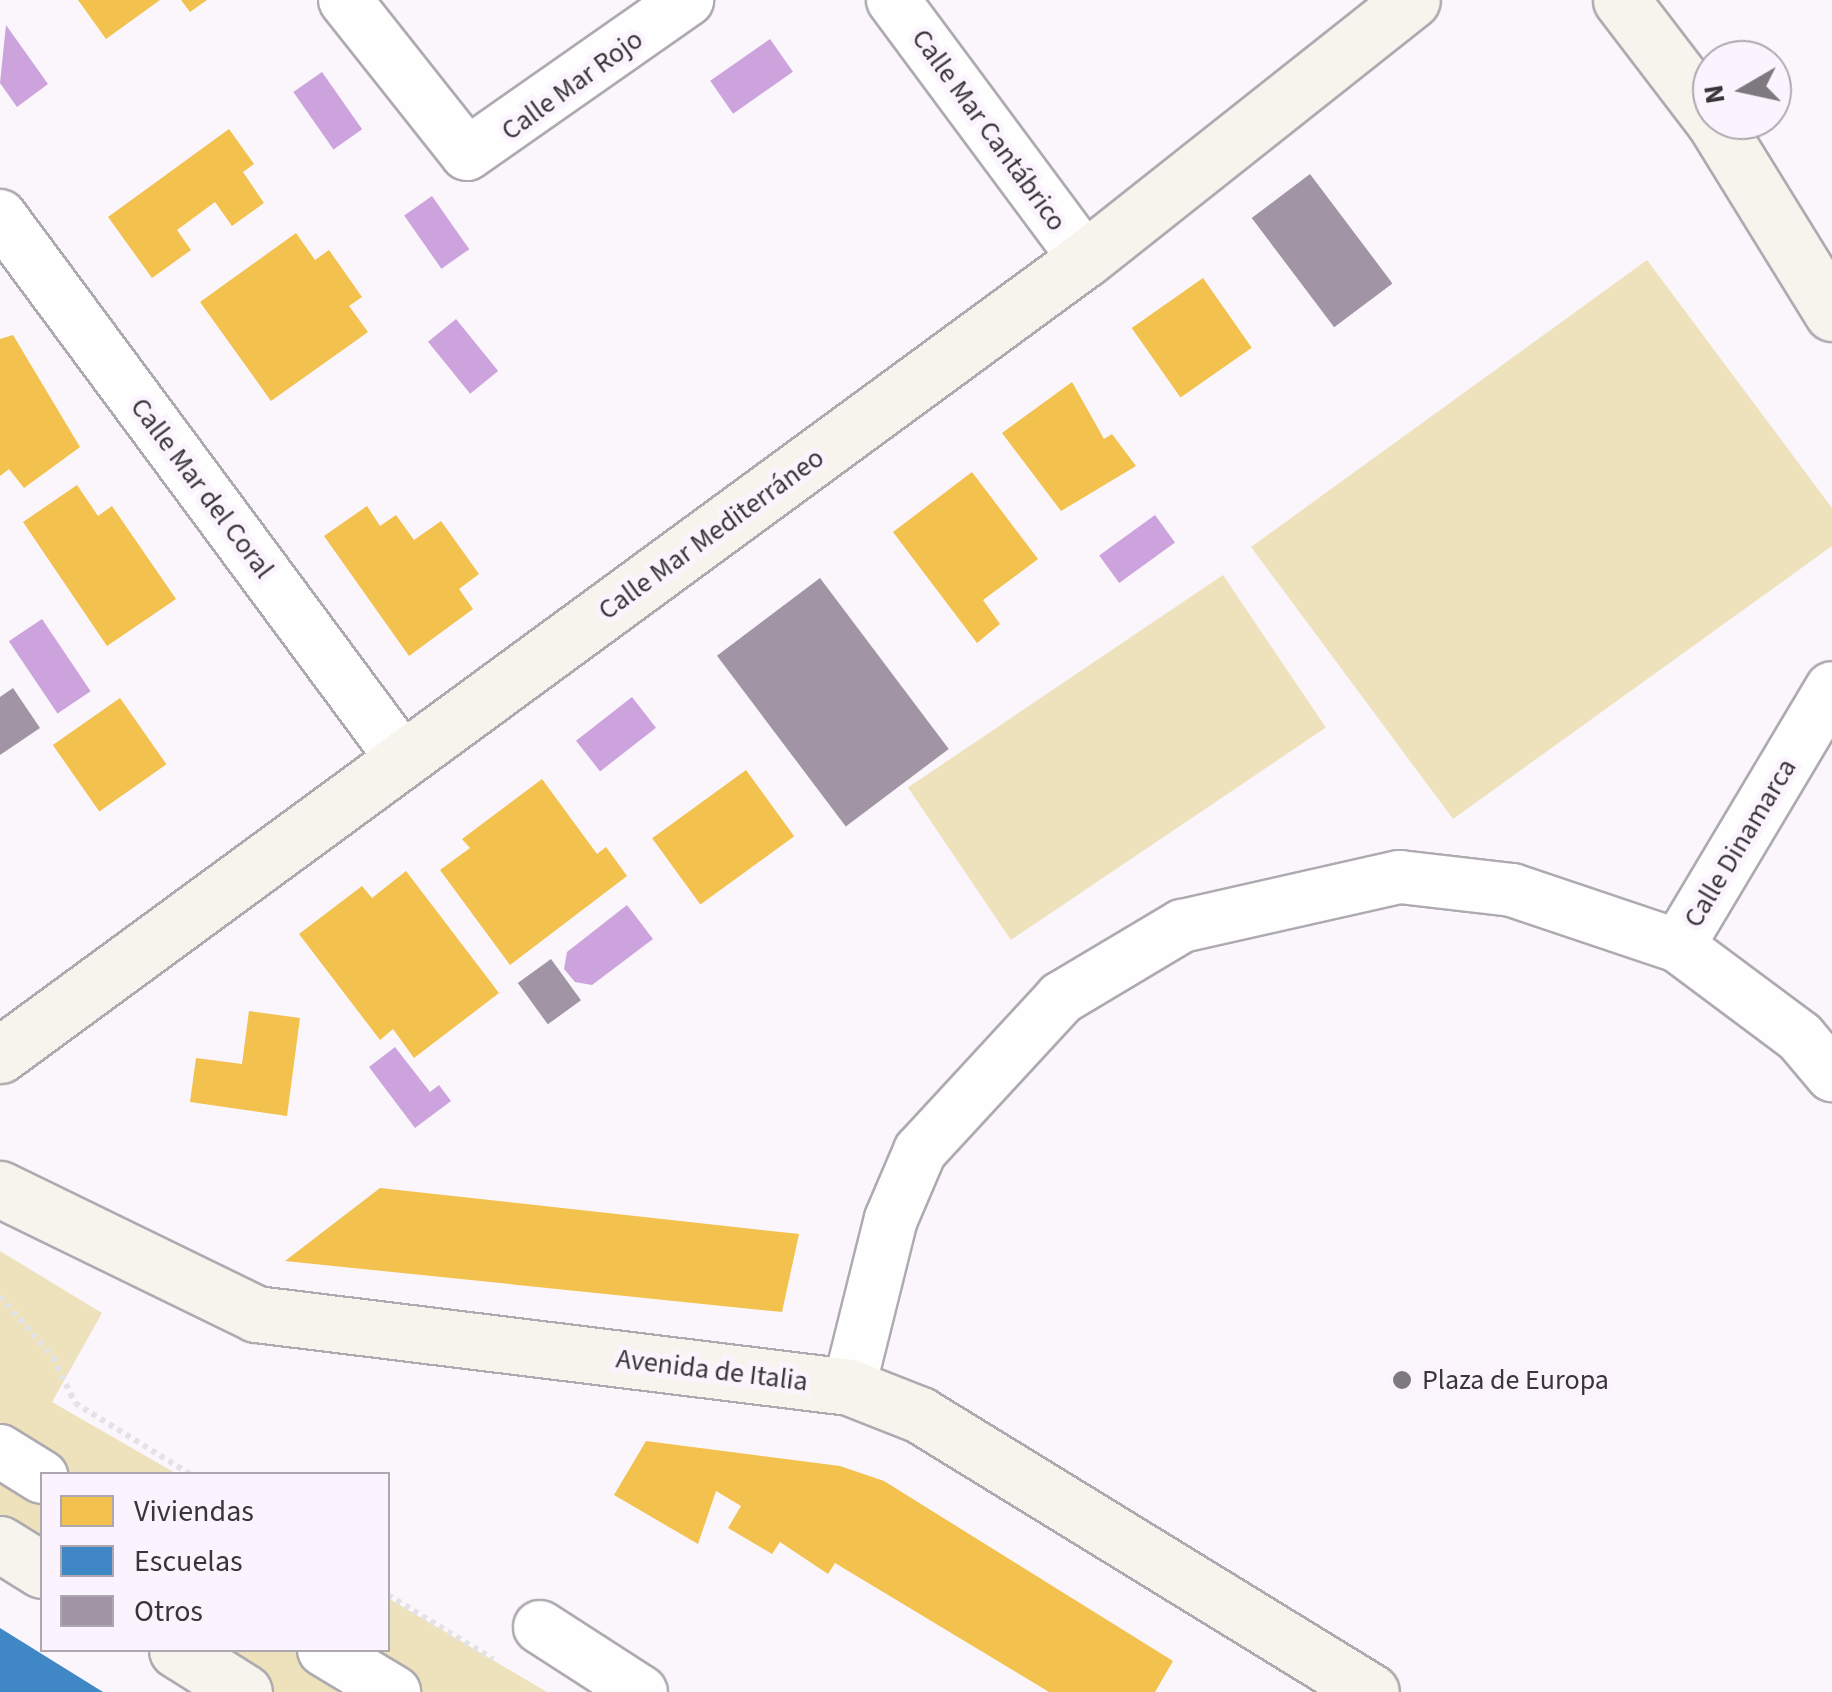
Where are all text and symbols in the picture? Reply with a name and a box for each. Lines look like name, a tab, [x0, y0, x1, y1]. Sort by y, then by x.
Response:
street label: Calle Mar Rojo	[495, 22, 649, 148]
street label: Calle Mar Cantábrico	[904, 22, 1074, 238]
north arrow	[1692, 40, 1792, 140]
text: N	[1693, 82, 1736, 107]
street label: Calle Mar del Coral	[123, 391, 281, 585]
street label: Calle Mar Mediterráneo	[592, 441, 830, 627]
street label: Calle Dinamarca	[1676, 753, 1804, 933]
street label: Avenida de Italia	[614, 1342, 810, 1398]
place label: Plaza de Europa	[1422, 1363, 1609, 1397]
marker: Plaza de Europa	[1391, 1369, 1413, 1391]
legend	[40, 1472, 390, 1652]
text: Viviendas	[134, 1490, 254, 1533]
text: Escuelas	[134, 1540, 243, 1583]
text: Otros	[134, 1590, 203, 1633]

